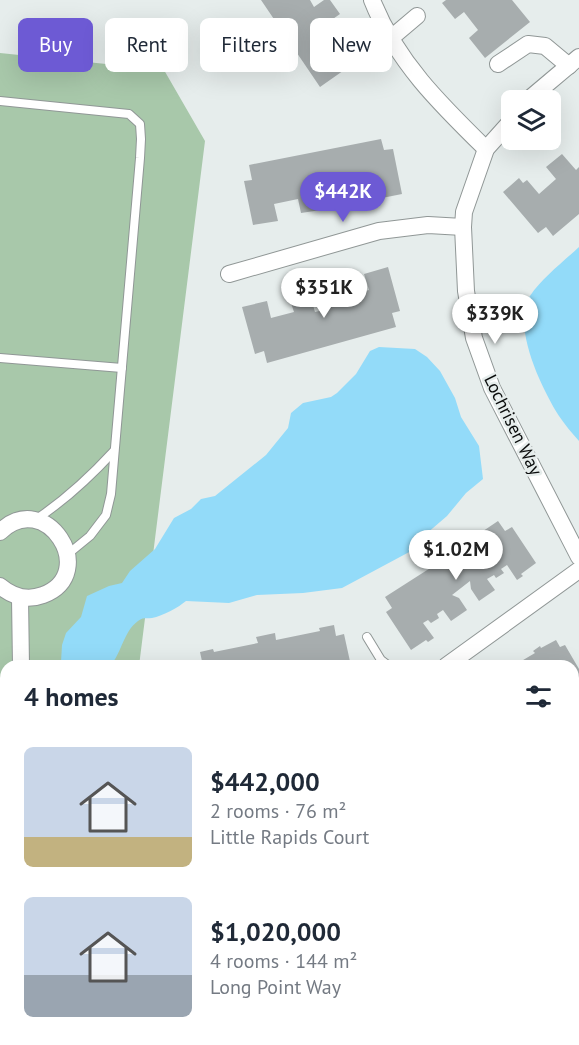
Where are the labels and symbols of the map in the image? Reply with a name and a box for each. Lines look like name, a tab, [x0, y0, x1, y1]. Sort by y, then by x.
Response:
pin: $442K	[301, 172, 385, 223]
pin: $351K	[282, 268, 366, 319]
pin: $339K	[453, 294, 537, 345]
street label: Lochrisen Way	[479, 371, 548, 479]
pin: $1.02M	[407, 530, 505, 581]

